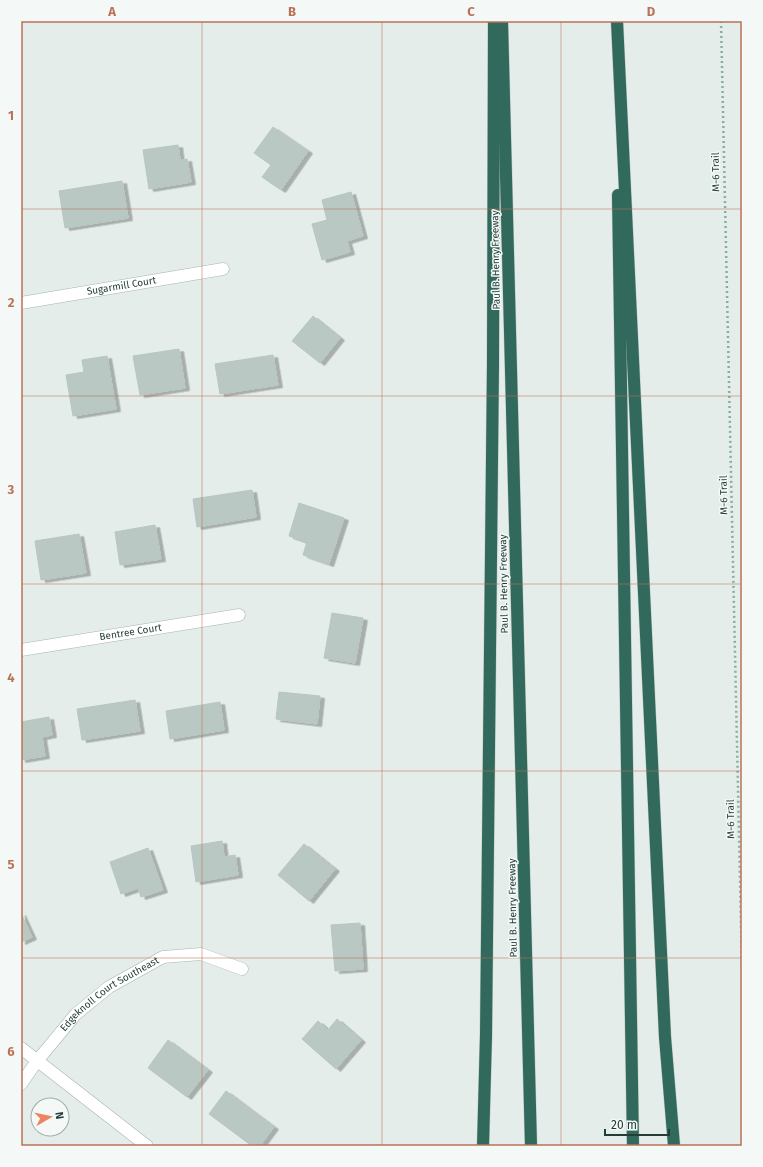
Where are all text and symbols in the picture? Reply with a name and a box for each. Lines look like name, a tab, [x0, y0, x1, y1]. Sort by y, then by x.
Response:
text: A	[107, 4, 116, 19]
text: B	[288, 4, 296, 19]
text: C	[467, 4, 475, 19]
text: D	[647, 4, 656, 19]
text: 1	[8, 108, 14, 123]
street label: M-6 Trail	[710, 152, 722, 192]
street label: Paul B. Henry Freeway	[489, 210, 503, 310]
street label: Sugarmill Court	[86, 274, 158, 298]
text: 2	[8, 295, 15, 310]
street label: M-6 Trail	[718, 475, 730, 515]
text: 3	[7, 482, 15, 497]
street label: Paul B. Henry Freeway	[497, 534, 511, 634]
street label: Bentree Court	[99, 621, 163, 643]
text: 4	[7, 670, 15, 685]
street label: M-6 Trail	[725, 799, 737, 839]
text: 5	[8, 857, 15, 872]
street label: Paul B. Henry Freeway	[506, 858, 520, 958]
street label: Edgeknoll Court Southeast	[58, 954, 161, 1034]
text: 6	[7, 1044, 15, 1059]
north arrow	[30, 1097, 70, 1137]
text: N	[52, 1111, 66, 1120]
scale bar	[605, 1111, 669, 1137]
text: 20 m	[611, 1118, 637, 1132]

